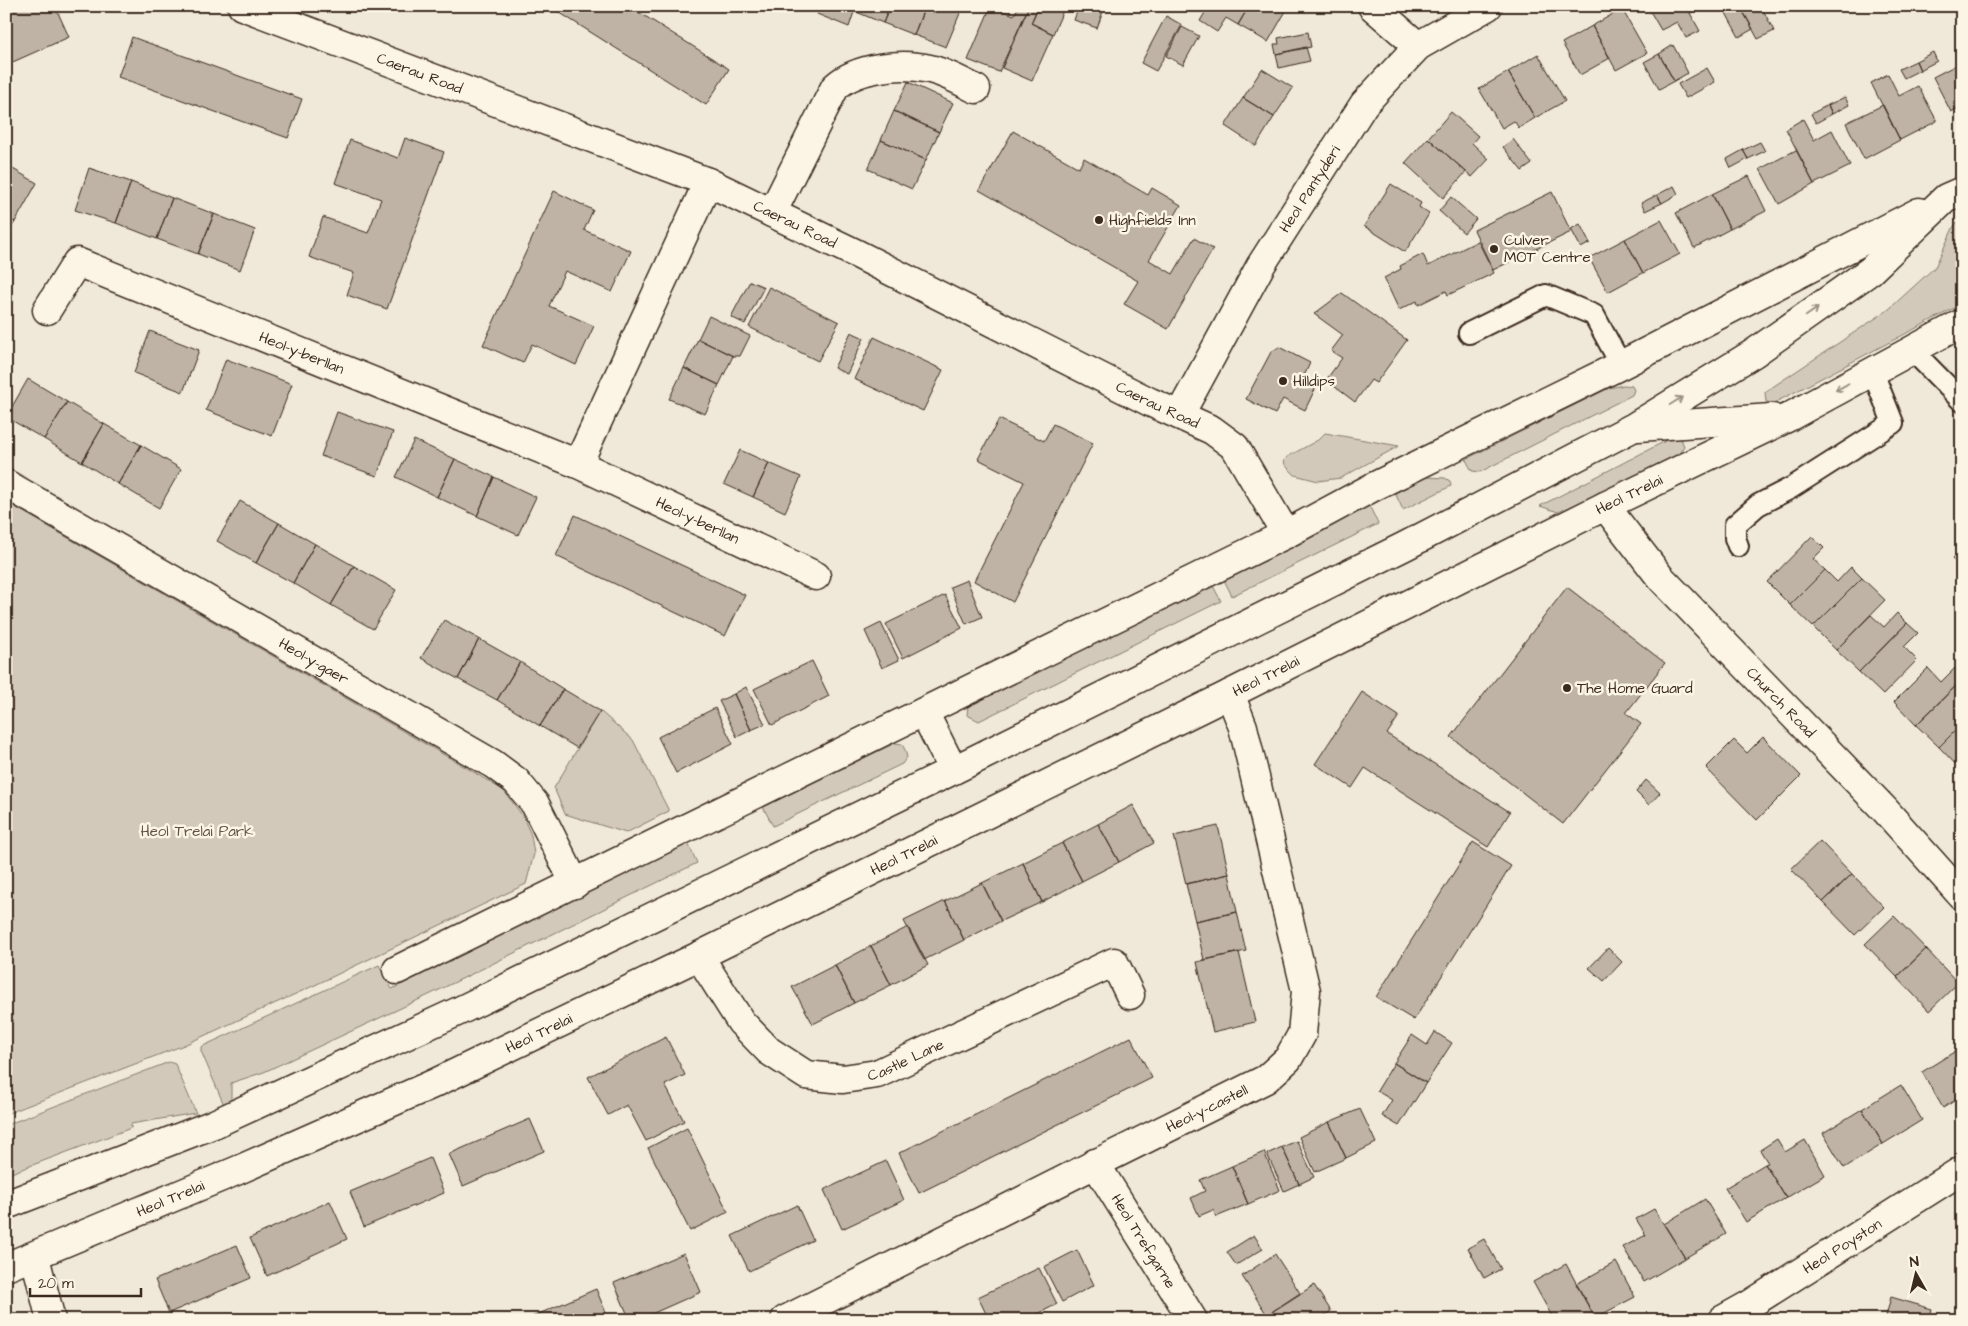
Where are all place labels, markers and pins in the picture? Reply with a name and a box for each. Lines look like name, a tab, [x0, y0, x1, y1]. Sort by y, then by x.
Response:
place label: Highfields Inn	[1109, 210, 1196, 232]
marker: Highfields Inn	[1093, 214, 1105, 226]
place label: Culver MOT Centre	[1504, 230, 1591, 268]
marker: Culver MOT Centre	[1488, 243, 1500, 255]
place label: Hilldips	[1293, 371, 1335, 392]
marker: Hilldips	[1277, 375, 1289, 387]
place label: The Home Guard	[1577, 678, 1693, 699]
marker: The Home Guard	[1561, 682, 1573, 694]

